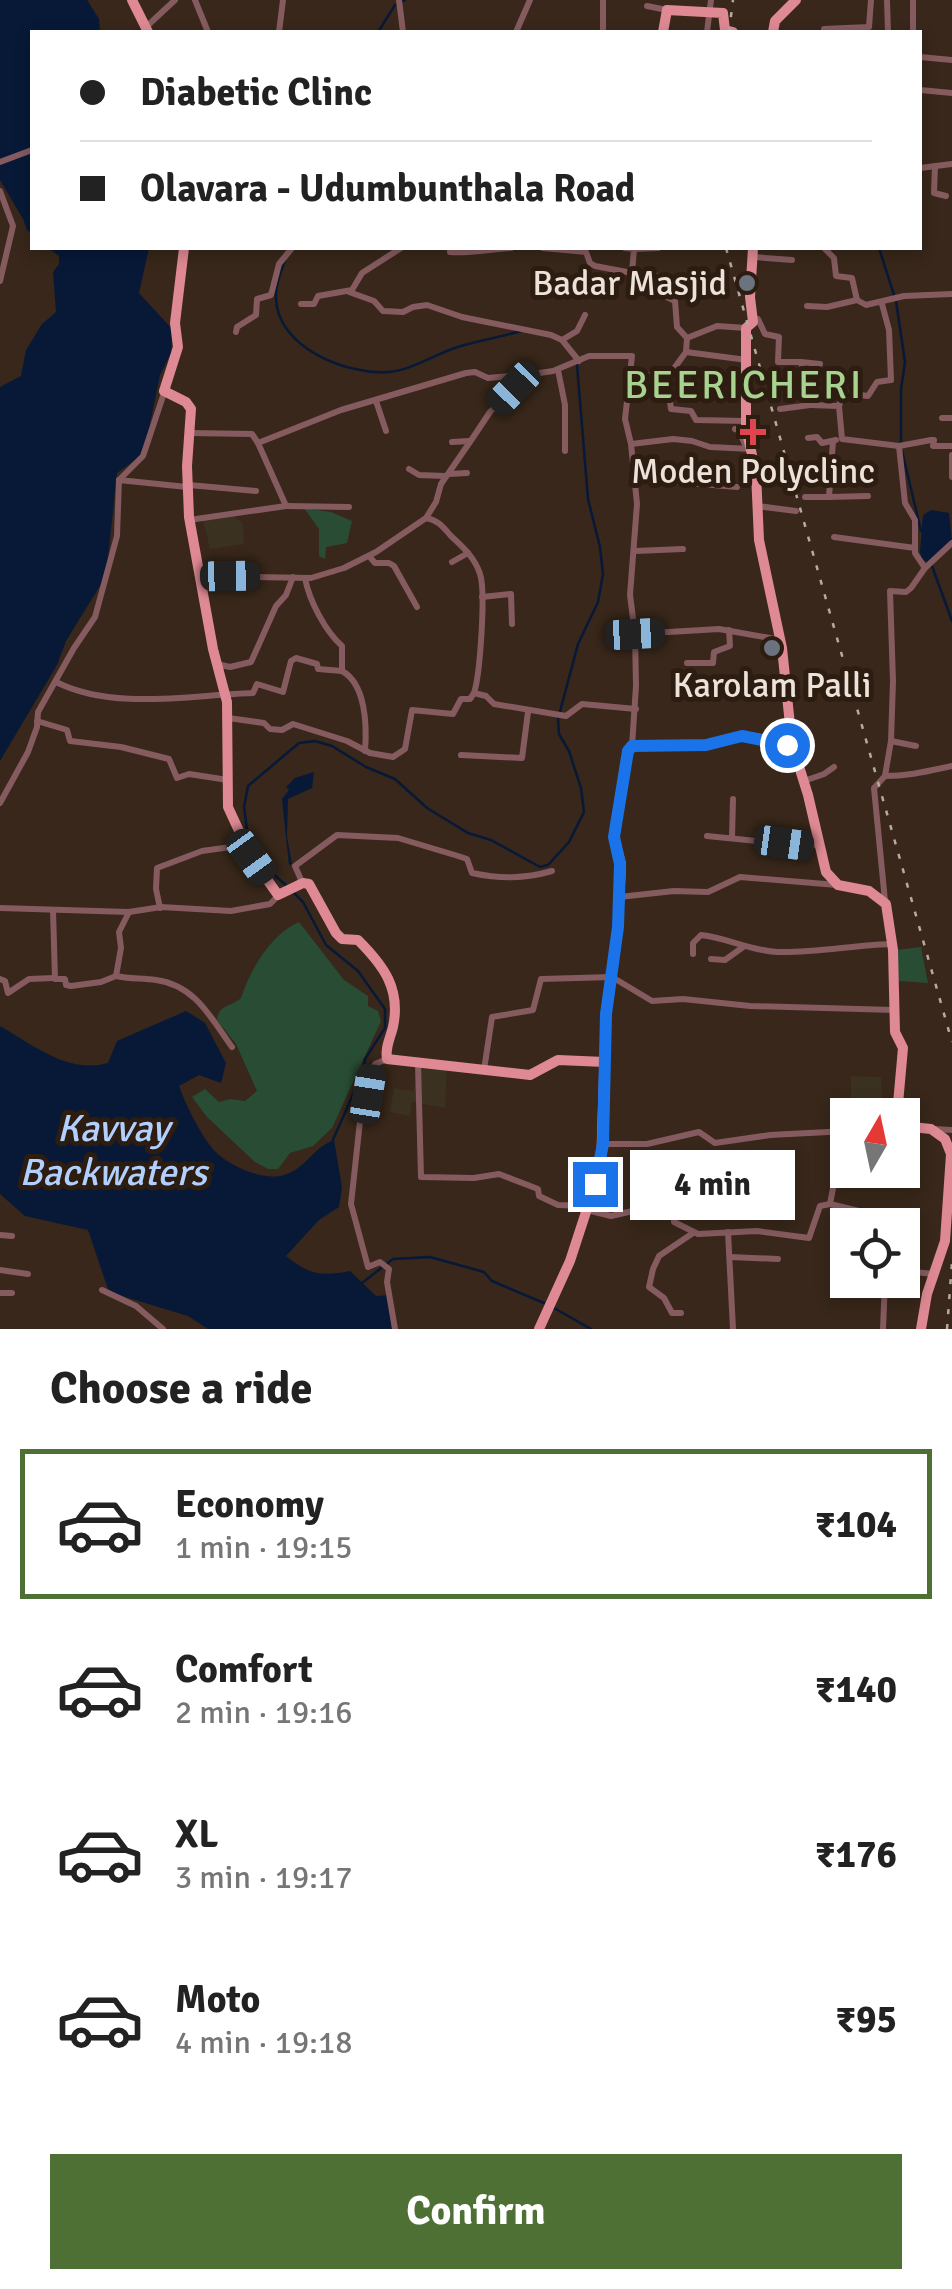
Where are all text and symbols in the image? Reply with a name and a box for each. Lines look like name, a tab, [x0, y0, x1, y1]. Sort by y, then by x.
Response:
text: Diabetic Clinc	[140, 69, 372, 116]
text: Olavara - Udumbunthala Road	[140, 165, 635, 212]
place label: Badar Masjid	[532, 262, 727, 305]
marker: Badar Masjid	[736, 272, 758, 294]
car	[482, 356, 546, 420]
district label: BEERICHERI	[624, 360, 864, 410]
marker: Moden Polyclinc	[740, 419, 766, 445]
place label: Moden Polyclinc	[631, 450, 875, 493]
car	[200, 560, 260, 592]
car	[604, 617, 666, 651]
marker: Karolam Palli	[761, 637, 783, 659]
place label: Karolam Palli	[672, 664, 872, 707]
route start	[765, 723, 810, 768]
car	[221, 824, 281, 890]
car	[752, 824, 816, 862]
car	[348, 1062, 388, 1126]
north arrow	[830, 1098, 920, 1188]
map controls	[830, 1098, 920, 1298]
water label: Kavvay Backwaters	[19, 1105, 210, 1196]
callout: 4 min	[630, 1149, 795, 1219]
route end	[573, 1162, 618, 1207]
text: 4 min	[674, 1165, 751, 1204]
button: locate	[830, 1208, 920, 1298]
text: Choose a ride	[50, 1361, 313, 1416]
icon: car	[55, 1479, 145, 1569]
text: Economy	[175, 1481, 324, 1528]
text: ₹104	[815, 1501, 897, 1548]
text: 1 min · 19:15	[175, 1528, 353, 1567]
icon: car	[55, 1644, 145, 1734]
text: Comfort	[175, 1646, 313, 1693]
text: ₹140	[815, 1666, 897, 1713]
text: 2 min · 19:16	[175, 1693, 353, 1732]
icon: car	[55, 1809, 145, 1899]
text: XL	[175, 1811, 218, 1858]
text: ₹176	[815, 1831, 897, 1878]
text: 3 min · 19:17	[175, 1858, 353, 1897]
icon: car	[55, 1974, 145, 2064]
text: Moto	[175, 1976, 260, 2023]
text: ₹95	[835, 1996, 897, 2043]
text: 4 min · 19:18	[175, 2023, 353, 2062]
button: Confirm	[50, 2154, 902, 2269]

